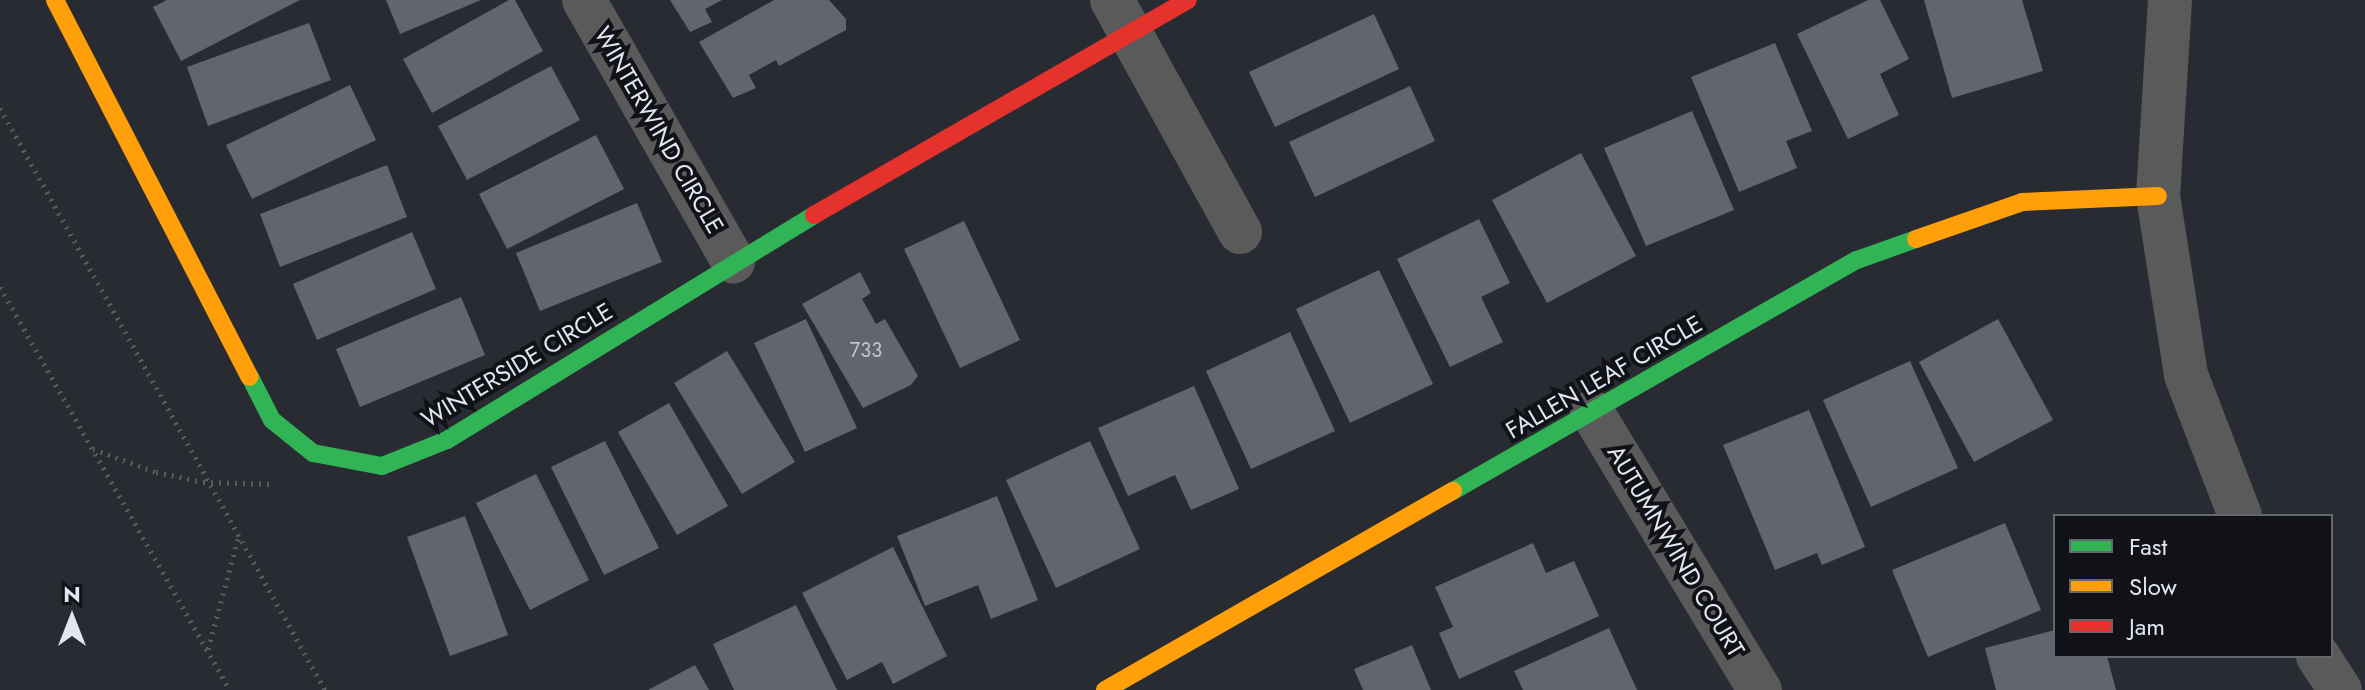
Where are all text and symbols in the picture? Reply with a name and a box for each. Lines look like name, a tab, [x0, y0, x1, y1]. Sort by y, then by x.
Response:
street label: WINTERWIND CIRCLE	[588, 21, 730, 239]
street label: WINTERSIDE CIRCLE	[416, 297, 618, 433]
street label: FALLEN LEAF CIRCLE	[1501, 309, 1707, 445]
house number: 733	[850, 338, 882, 362]
street label: AUTUMNWIND COURT	[1601, 440, 1751, 662]
legend	[2053, 514, 2333, 658]
text: Fast	[2129, 529, 2167, 564]
text: Slow	[2129, 569, 2177, 604]
north arrow	[32, 578, 112, 658]
text: N	[63, 578, 81, 610]
text: Jam	[2129, 609, 2165, 644]

